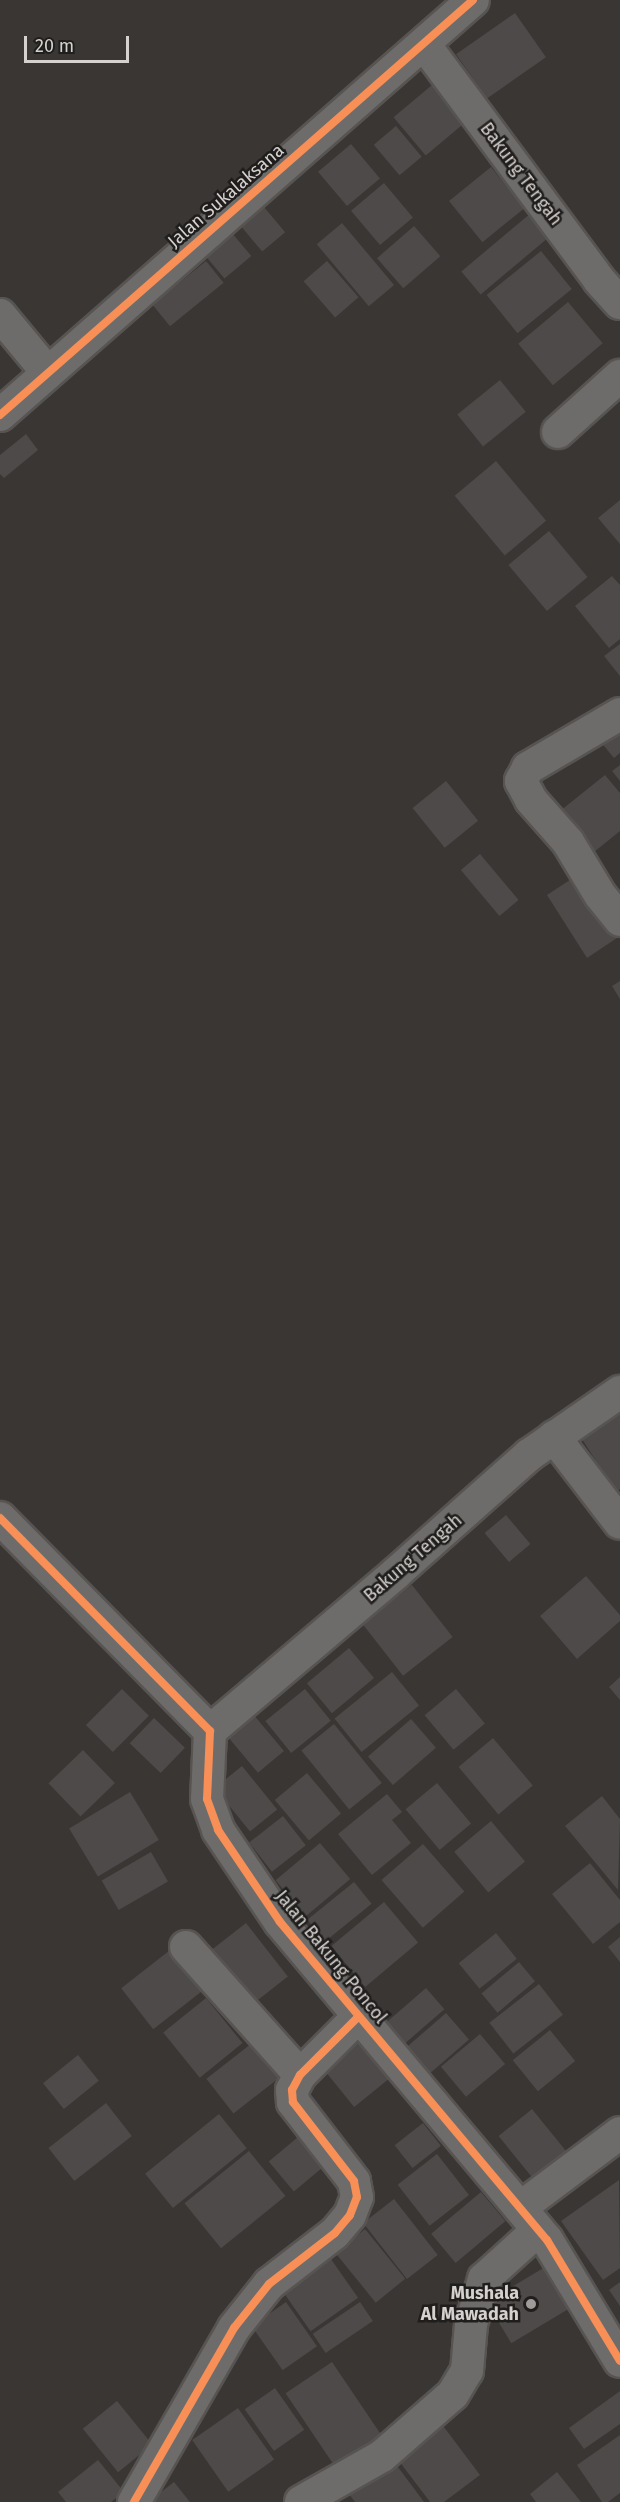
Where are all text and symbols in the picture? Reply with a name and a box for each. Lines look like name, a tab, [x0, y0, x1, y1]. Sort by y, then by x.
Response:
scale bar	[27, 24, 132, 62]
text: 20 m	[35, 35, 74, 57]
street label: Bakung Tengah	[475, 118, 567, 230]
street label: Jalan Sukalaksana	[164, 140, 288, 252]
street label: Bakung Tengah	[359, 1509, 467, 1607]
street label: Jalan Bakung Poncol	[271, 1886, 391, 2028]
place label: Mushala Al Mawadah	[421, 2283, 519, 2326]
marker: Mushala Al Mawadah	[524, 2297, 538, 2311]

